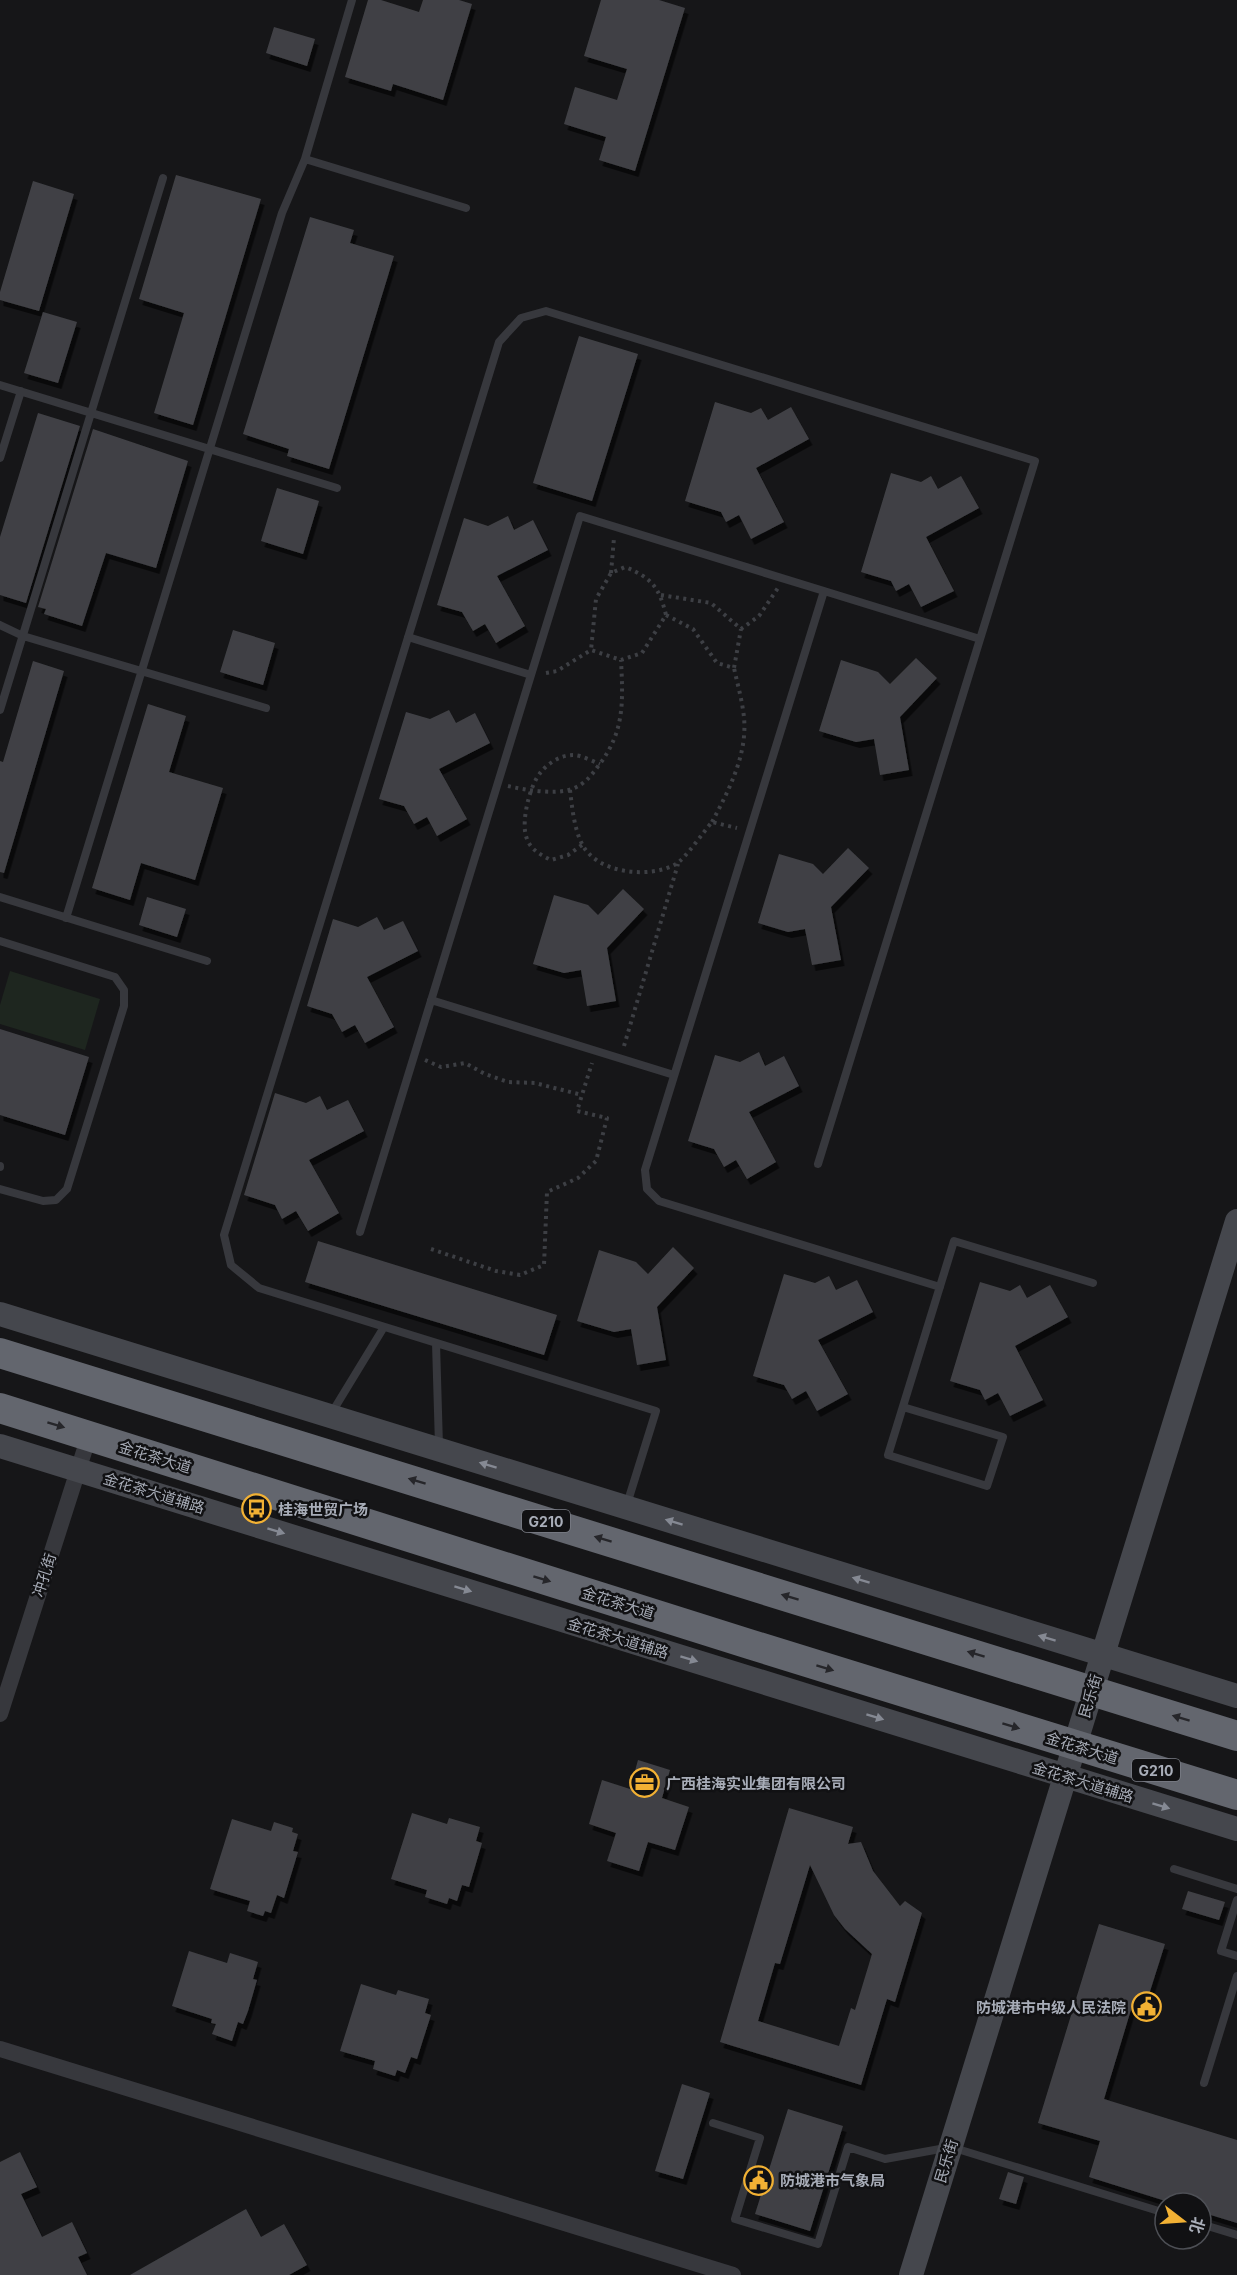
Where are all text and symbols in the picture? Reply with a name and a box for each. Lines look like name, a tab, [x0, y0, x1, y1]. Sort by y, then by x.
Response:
one-way arrow	[47, 1421, 65, 1431]
street label: 金花茶大道	[116, 1437, 194, 1477]
one-way arrow	[479, 1460, 497, 1469]
street label: 金花茶大道辅路	[101, 1469, 207, 1517]
one-way arrow	[408, 1476, 426, 1486]
bus stop icon: 桂海世贸广场	[241, 1493, 273, 1525]
place label: 桂海世贸广场	[278, 1500, 368, 1519]
road number: G210	[522, 1510, 570, 1532]
one-way arrow	[665, 1517, 683, 1527]
one-way arrow	[268, 1527, 286, 1537]
one-way arrow	[594, 1534, 612, 1543]
street label: 冲孔街	[28, 1551, 60, 1599]
one-way arrow	[533, 1575, 551, 1584]
one-way arrow	[852, 1575, 870, 1584]
street label: 金花茶大道	[579, 1583, 657, 1623]
one-way arrow	[454, 1585, 472, 1594]
one-way arrow	[781, 1592, 799, 1601]
street label: 金花茶大道辅路	[565, 1614, 671, 1662]
one-way arrow	[1038, 1632, 1056, 1642]
one-way arrow	[967, 1649, 985, 1658]
one-way arrow	[680, 1655, 698, 1665]
one-way arrow	[816, 1663, 834, 1673]
street label: 民乐街	[1074, 1672, 1106, 1720]
one-way arrow	[866, 1713, 884, 1722]
one-way arrow	[1172, 1713, 1190, 1722]
one-way arrow	[1002, 1722, 1020, 1731]
street label: 金花茶大道	[1043, 1728, 1121, 1768]
street label: 金花茶大道辅路	[1030, 1758, 1136, 1806]
road number: G210	[1132, 1759, 1180, 1781]
office icon: 广西桂海实业集团有限公司	[629, 1767, 661, 1799]
place label: 广西桂海实业集团有限公司	[666, 1774, 846, 1793]
one-way arrow	[1152, 1802, 1170, 1811]
public building icon: 防城港市中级人民法院	[1131, 1991, 1163, 2023]
place label: 防城港市中级人民法院	[976, 1998, 1126, 2017]
street label: 民乐街	[930, 2137, 962, 2185]
public building icon: 防城港市气象局	[743, 2164, 775, 2196]
place label: 防城港市气象局	[780, 2171, 885, 2190]
north arrow	[1153, 2191, 1213, 2251]
text: 北	[1185, 2215, 1209, 2236]

